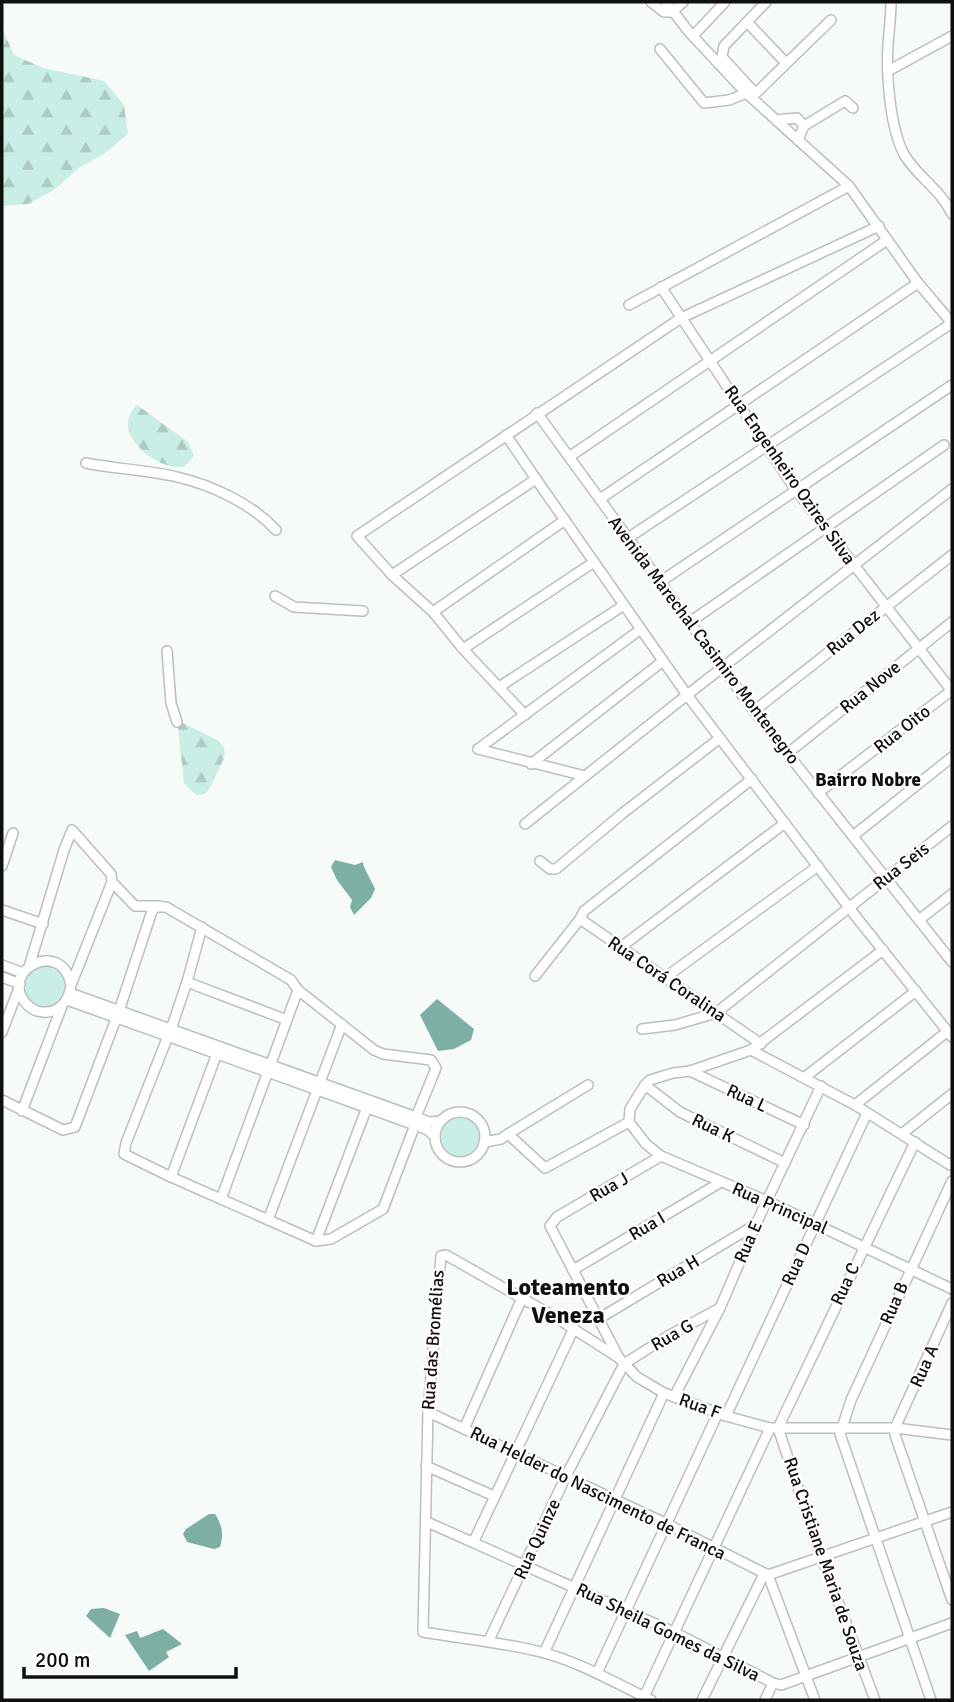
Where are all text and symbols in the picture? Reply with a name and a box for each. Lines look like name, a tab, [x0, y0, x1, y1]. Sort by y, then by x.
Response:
street label: Rua Engenheiro Ozires Silva	[720, 381, 860, 569]
street label: Avenida Marechal Casimiro Montenegro	[603, 512, 805, 768]
street label: Rua Dez	[822, 604, 884, 660]
street label: Rua Nove	[835, 656, 905, 718]
street label: Rua Oito	[869, 700, 935, 758]
district label: Bairro Nobre	[815, 768, 921, 792]
street label: Rua Seis	[869, 837, 934, 895]
street label: Rua Corá Coralina	[604, 931, 730, 1027]
street label: Rua L	[723, 1079, 771, 1117]
street label: Rua K	[688, 1108, 738, 1148]
street label: Rua J	[586, 1167, 632, 1207]
street label: Rua Principal	[729, 1177, 831, 1239]
street label: Rua I	[625, 1207, 669, 1245]
street label: Rua E	[729, 1218, 767, 1266]
street label: Rua D	[777, 1239, 815, 1289]
street label: Rua H	[653, 1250, 703, 1292]
street label: Rua C	[826, 1259, 864, 1309]
street label: Rua das Bromélias	[417, 1269, 449, 1411]
district label: Loteamento Veneza	[506, 1272, 630, 1330]
street label: Rua B	[875, 1278, 913, 1328]
street label: Rua G	[647, 1314, 697, 1356]
street label: Rua A	[905, 1341, 943, 1391]
street label: Rua F	[676, 1388, 724, 1424]
street label: Rua Helder do Nascimento de Franca	[467, 1421, 729, 1565]
street label: Rua Cristiane Maria de Souza	[779, 1454, 873, 1674]
street label: Rua Quinze	[509, 1495, 565, 1583]
street label: Rua Sheila Gomes da Silva	[573, 1578, 763, 1686]
scale bar	[24, 1636, 236, 1680]
text: 200 m	[35, 1647, 90, 1673]

